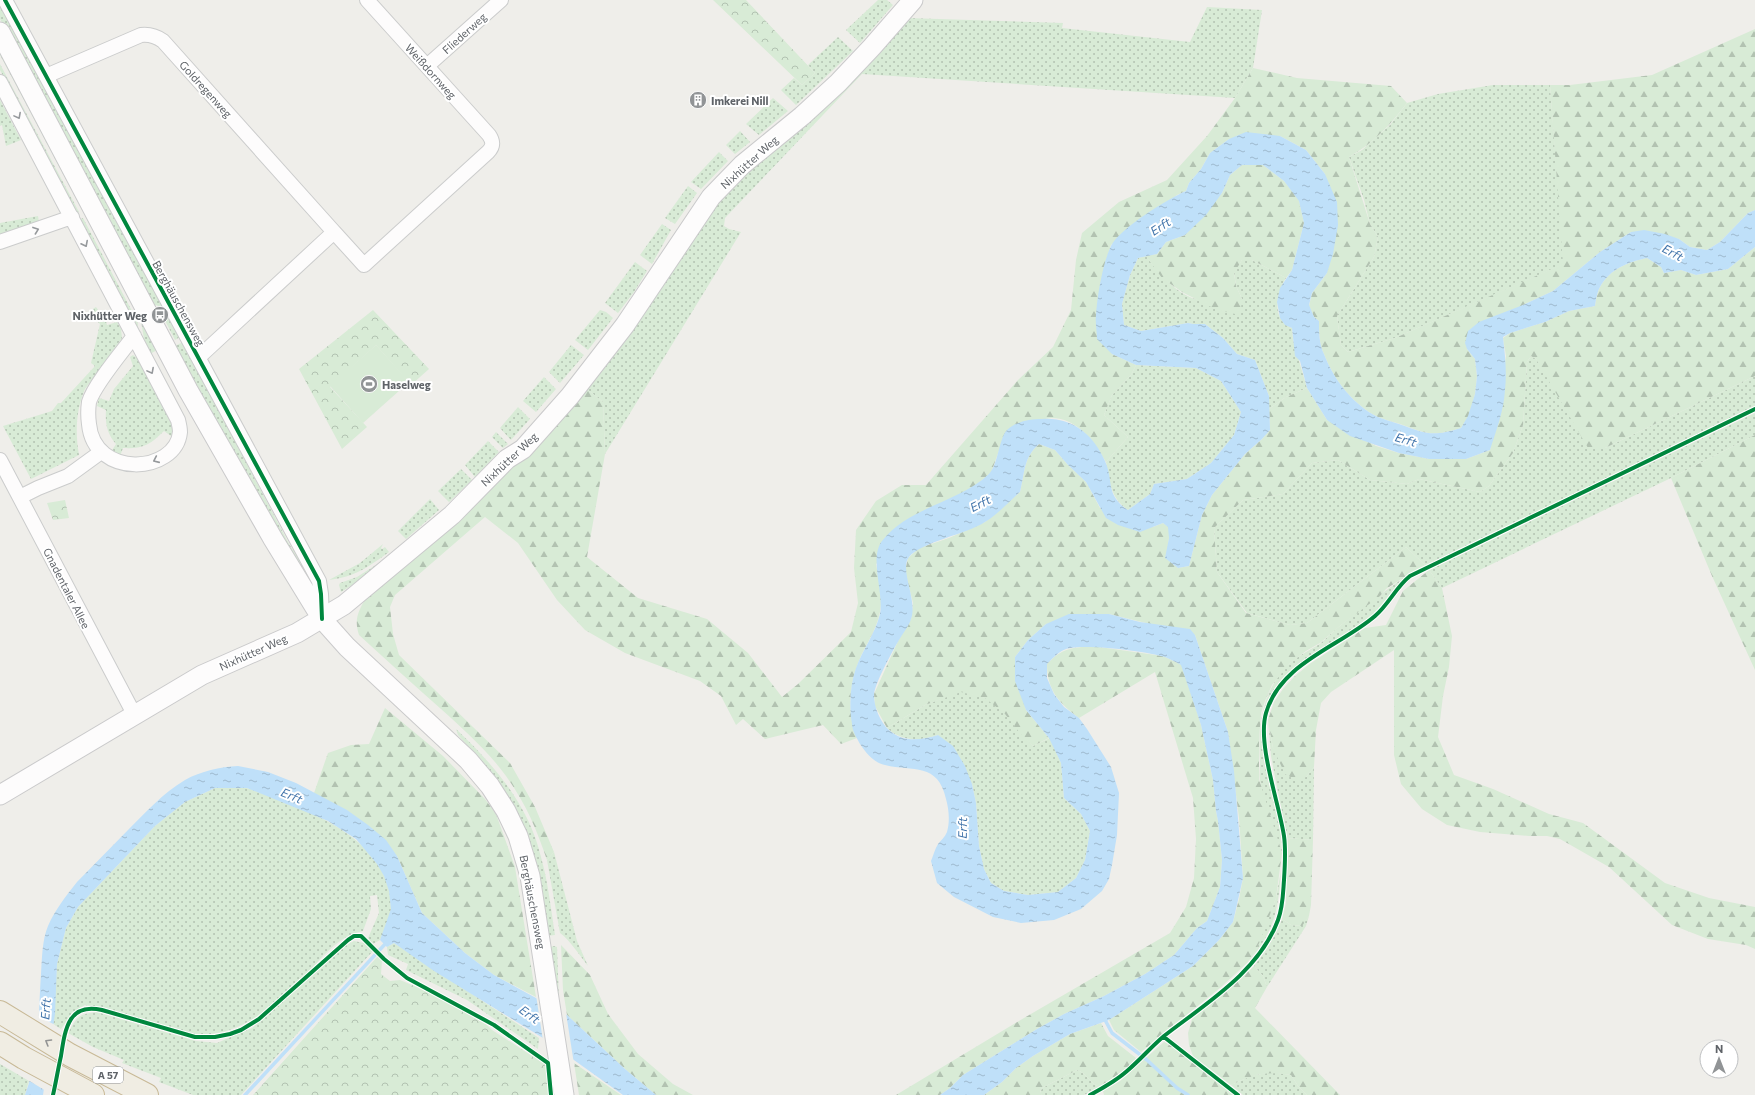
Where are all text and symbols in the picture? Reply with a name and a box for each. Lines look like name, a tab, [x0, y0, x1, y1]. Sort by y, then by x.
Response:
street label: Fliederweg	[439, 10, 489, 56]
street label: Weißdornweg	[403, 41, 459, 101]
street label: Goldregenweg	[177, 58, 235, 120]
building icon: Imkerei Nill	[688, 90, 708, 110]
place label: Imkerei Nill	[711, 94, 769, 107]
one-way arrow	[14, 112, 21, 120]
street label: Nixhütter Weg	[718, 133, 780, 191]
water label: Erft	[1147, 214, 1174, 238]
one-way arrow	[32, 226, 39, 235]
one-way arrow	[81, 240, 88, 247]
water label: Erft	[1660, 241, 1687, 264]
street label: Berghäuschensweg	[150, 258, 208, 348]
bus stop icon: Nixhütter Weg	[150, 305, 170, 325]
place label: Nixhütter Weg	[73, 309, 147, 322]
one-way arrow	[147, 367, 154, 374]
sports icon: Haselweg	[359, 374, 379, 394]
place label: Haselweg	[382, 378, 431, 391]
street label: Nixhütter Weg	[478, 429, 540, 489]
water label: Erft	[1394, 429, 1419, 449]
one-way arrow	[153, 455, 160, 463]
water label: Erft	[967, 491, 994, 514]
street label: Gnadentaler Allee	[41, 546, 93, 631]
street label: Nixhütter Weg	[217, 631, 289, 673]
water label: Erft	[279, 784, 306, 806]
water label: Erft	[955, 816, 969, 839]
street label: Berghäuschensweg	[518, 854, 549, 950]
water label: Erft	[37, 997, 53, 1020]
water label: Erft	[517, 1002, 544, 1027]
one-way arrow	[45, 1039, 52, 1047]
north arrow	[1699, 1039, 1739, 1079]
text: N	[1715, 1042, 1723, 1055]
road number: A 57	[93, 1067, 123, 1083]

